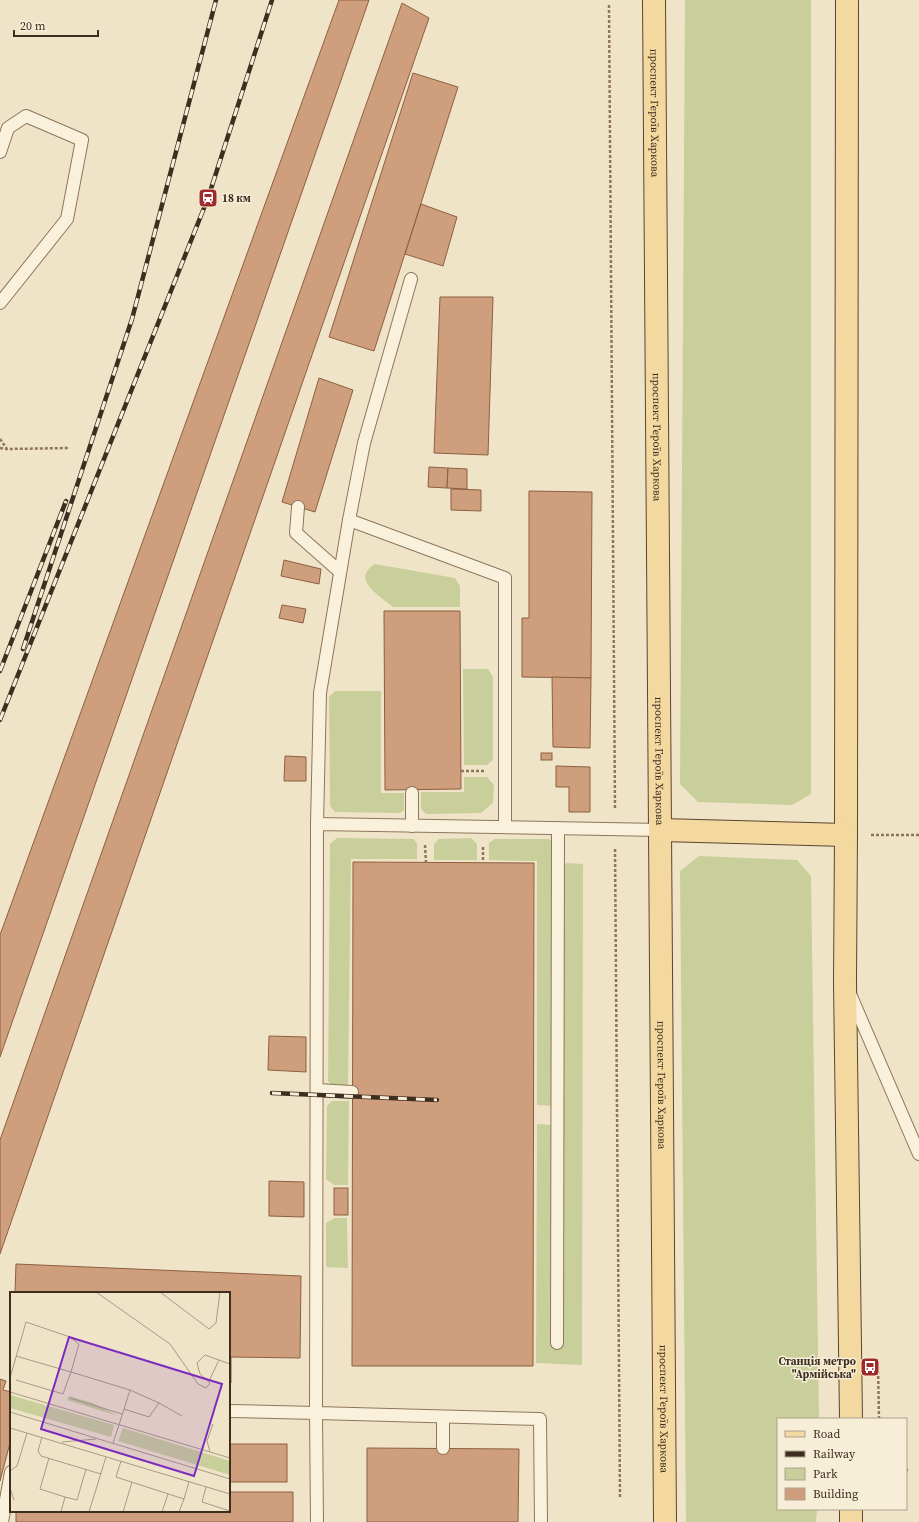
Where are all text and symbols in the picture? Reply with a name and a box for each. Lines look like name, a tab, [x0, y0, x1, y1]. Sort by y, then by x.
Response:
scale bar	[14, 12, 98, 38]
text: 20 m	[20, 18, 46, 34]
street label: проспект Героїв Харкова	[646, 49, 662, 178]
station icon: 18 км	[197, 187, 219, 209]
place label: 18 км	[222, 191, 251, 206]
street label: проспект Героїв Харкова	[649, 373, 665, 502]
street label: проспект Героїв Харкова	[651, 697, 667, 826]
street label: проспект Героїв Харкова	[653, 1021, 669, 1150]
inset map	[10, 1292, 230, 1512]
street label: проспект Героїв Харкова	[656, 1345, 672, 1474]
place label: Станція метро "Армійська"	[778, 1354, 856, 1382]
bus stop icon: Станція метро "Армійська"	[859, 1356, 881, 1378]
legend	[777, 1418, 907, 1510]
text: Road	[813, 1426, 840, 1442]
text: Railway	[813, 1446, 856, 1462]
text: Park	[813, 1466, 838, 1482]
text: Building	[813, 1486, 858, 1502]

